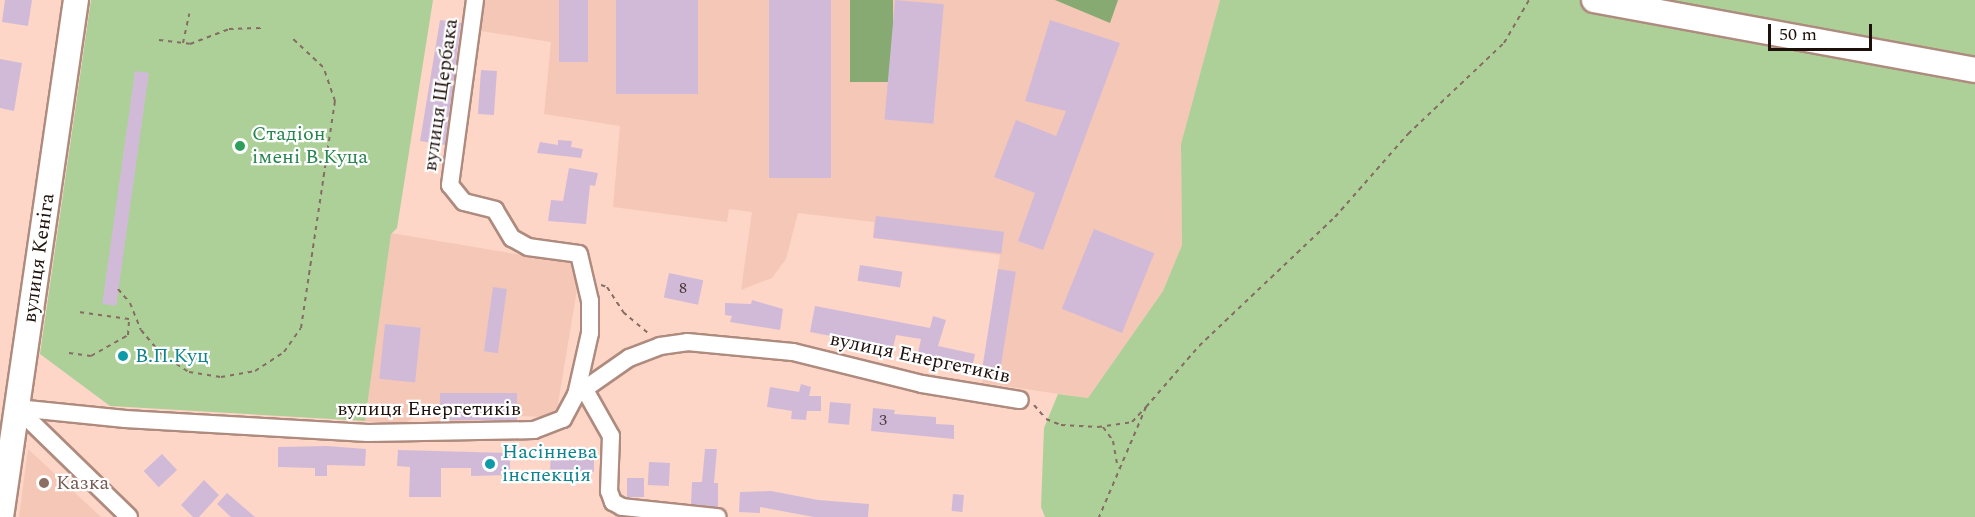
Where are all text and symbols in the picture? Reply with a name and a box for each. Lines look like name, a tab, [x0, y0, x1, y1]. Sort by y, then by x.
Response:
scale bar	[1771, 12, 1874, 50]
street label: вулиця Щербака	[418, 17, 464, 173]
text: 50 m	[1779, 21, 1817, 48]
place label: Стадіон імені В.Куца	[252, 122, 368, 169]
marker: Стадіон імені В.Куца	[233, 139, 247, 153]
street label: вулиця Кеніга	[18, 192, 60, 324]
house number: 8	[679, 278, 687, 298]
street label: вулиця Енергетиків	[828, 327, 1012, 389]
place label: В.П.Куц	[135, 344, 209, 368]
marker: В.П.Куц	[116, 349, 130, 363]
street label: вулиця Енергетиків	[337, 397, 521, 421]
house number: 3	[879, 410, 887, 430]
place label: Насіннева інспекція	[502, 440, 598, 487]
marker: Насіннева інспекція	[483, 457, 497, 471]
place label: Казка	[56, 471, 109, 495]
marker: Казка	[37, 476, 51, 490]

